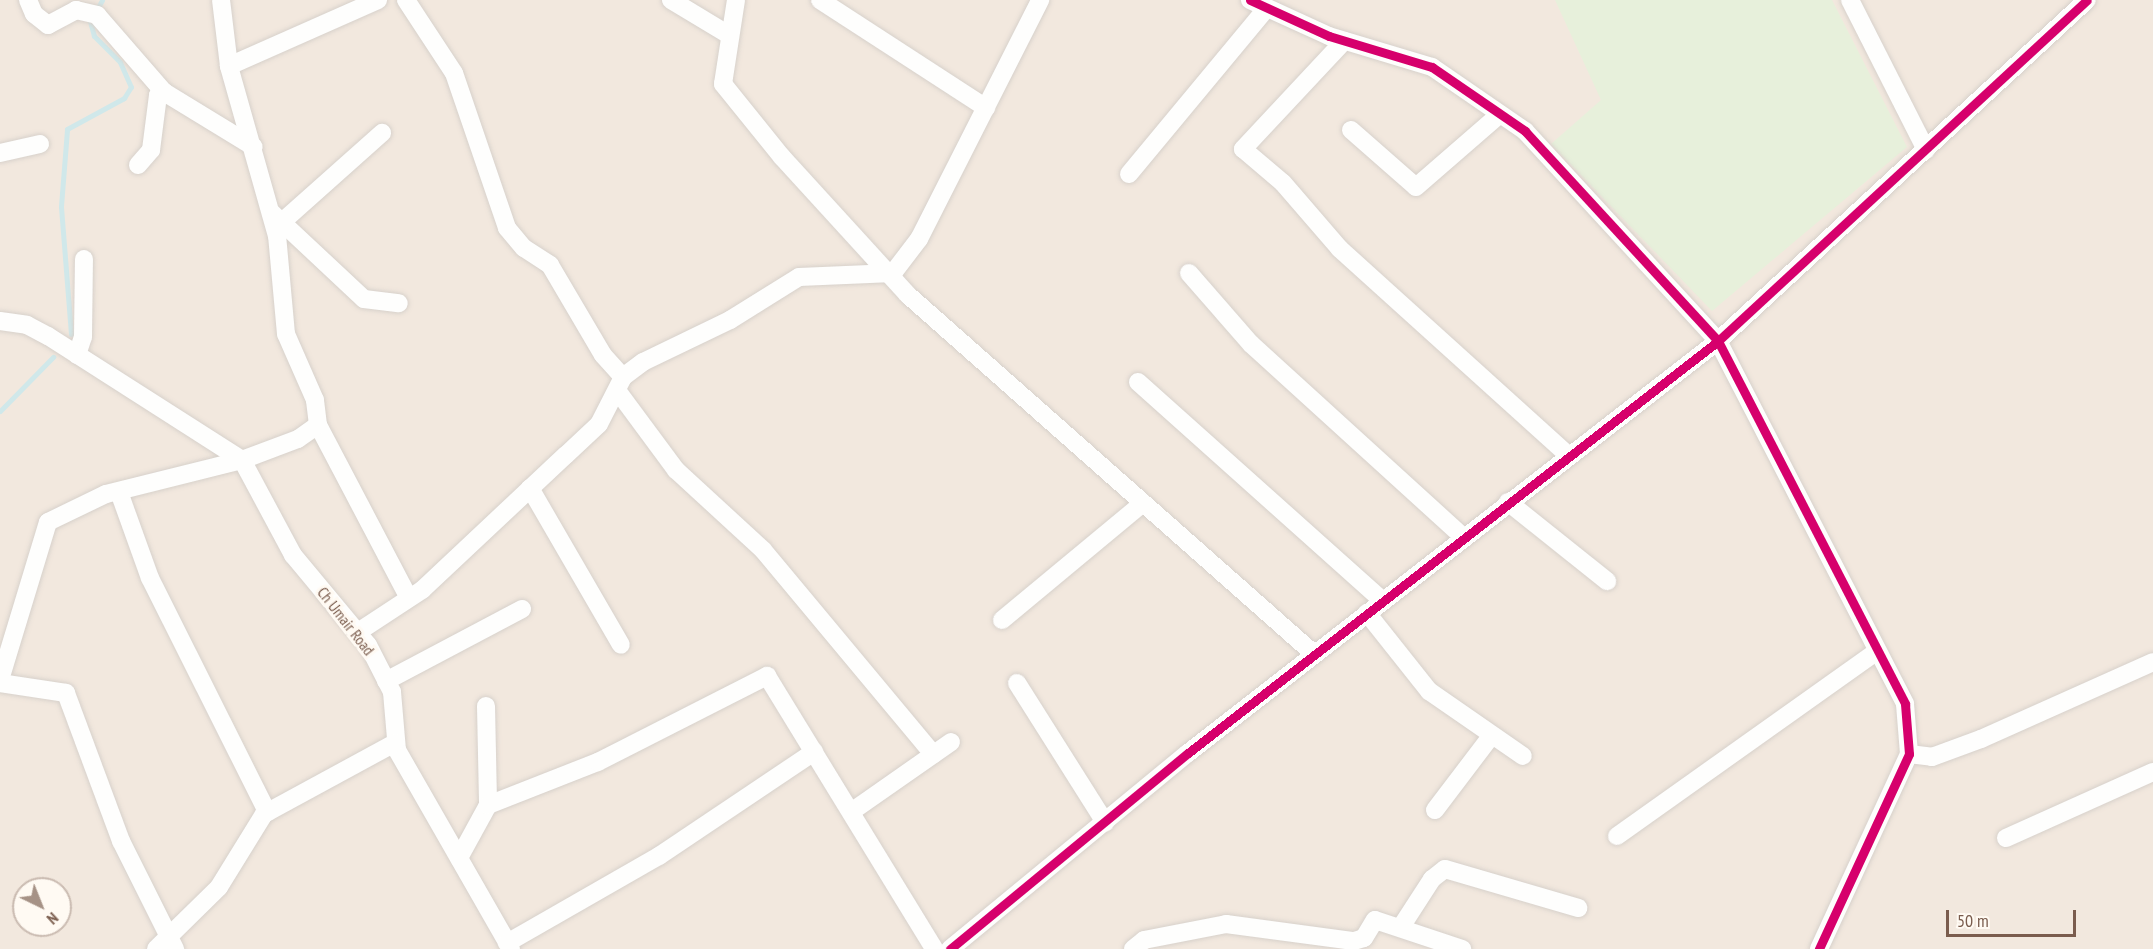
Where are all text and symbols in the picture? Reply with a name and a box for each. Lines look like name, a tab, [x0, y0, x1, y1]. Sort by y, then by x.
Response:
street label: Ch Umair Road	[313, 583, 379, 659]
north arrow	[12, 877, 72, 937]
scale bar	[1949, 898, 2080, 936]
text: N	[43, 908, 63, 929]
text: 50 m	[1957, 909, 1989, 932]

